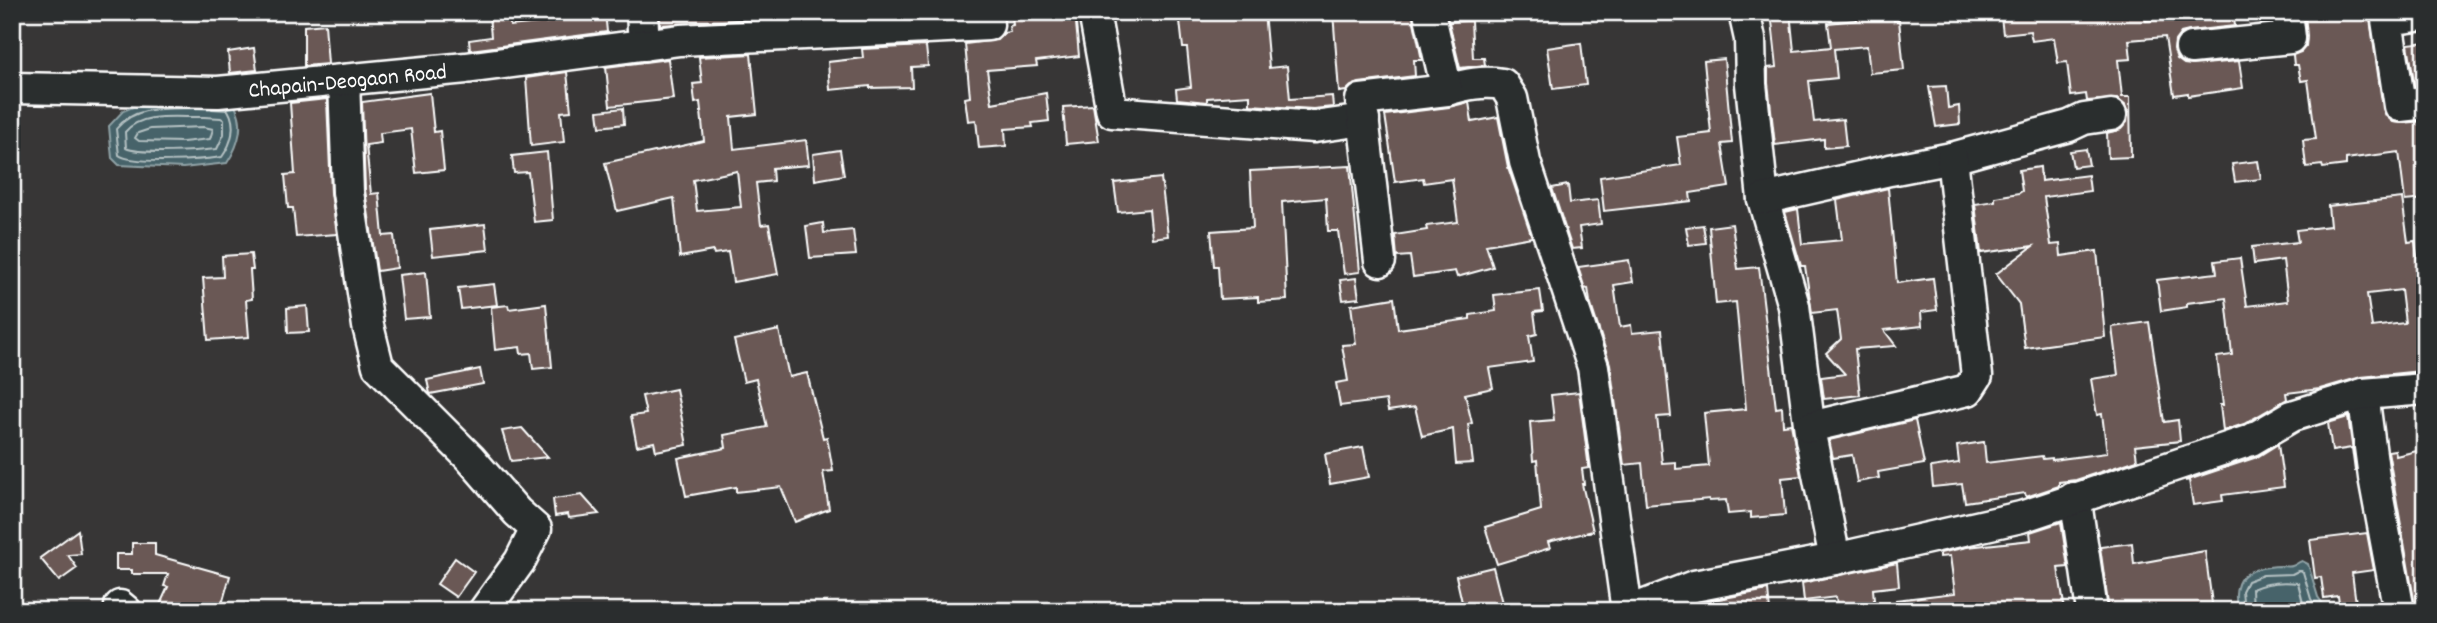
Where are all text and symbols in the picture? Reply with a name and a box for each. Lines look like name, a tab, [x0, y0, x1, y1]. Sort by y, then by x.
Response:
street label: Chapain-Deogaon Road	[247, 57, 448, 109]

